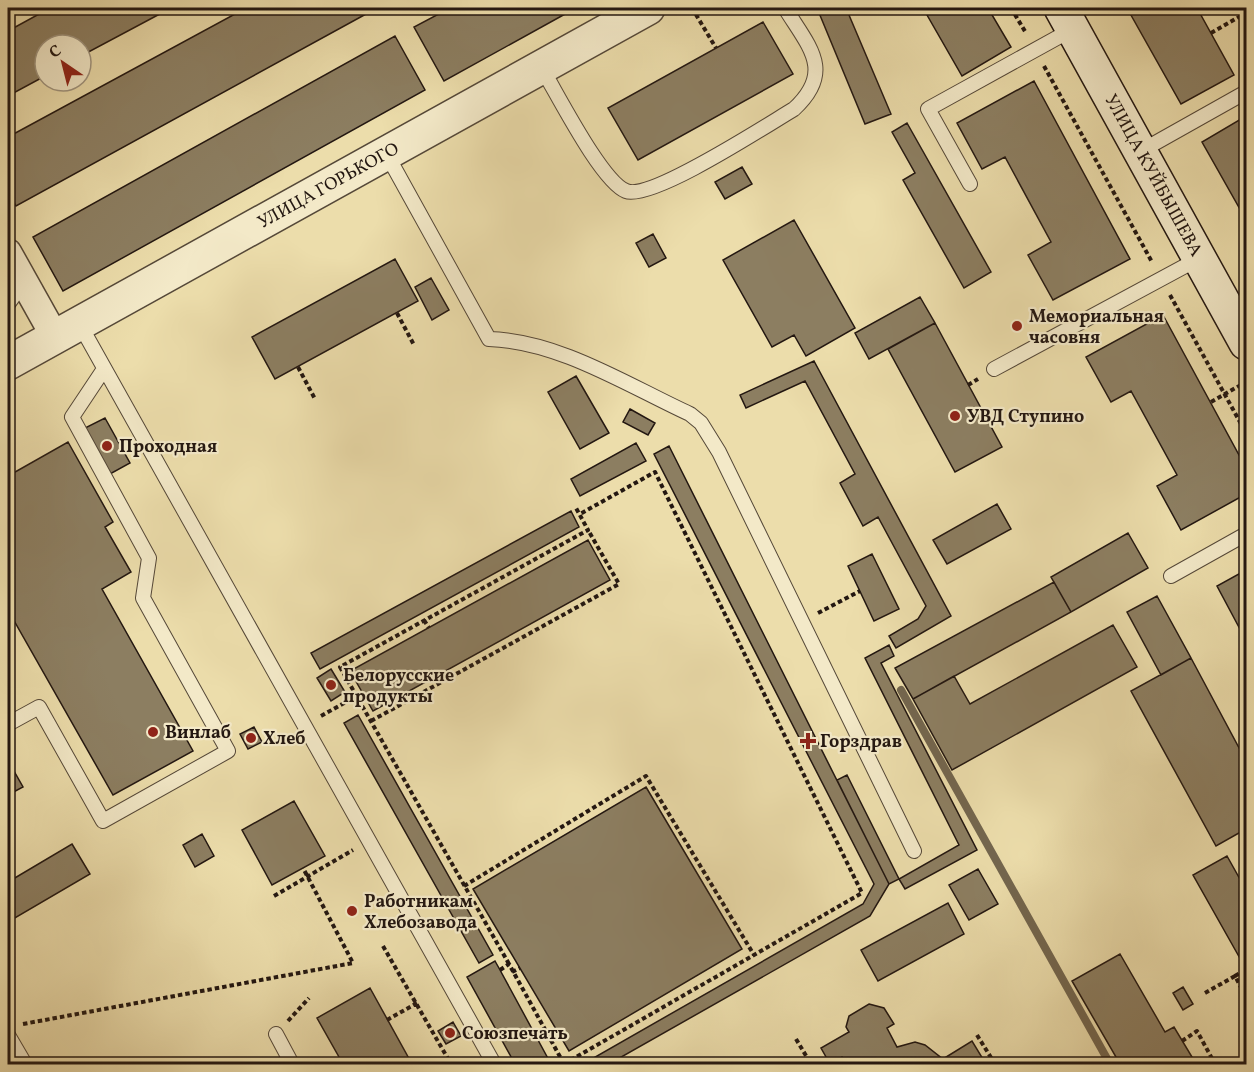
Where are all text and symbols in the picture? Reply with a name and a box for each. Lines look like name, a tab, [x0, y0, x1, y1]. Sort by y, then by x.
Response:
north arrow	[33, 33, 93, 93]
text: С	[45, 40, 66, 64]
street label: УЛИЦА КУЙБЫШЕВА	[1098, 90, 1208, 262]
street label: УЛИЦА ГОРЬКОГО	[254, 137, 404, 236]
place label: Мемориальная часовня	[1029, 305, 1164, 351]
marker: Мемориальная часовня	[1010, 319, 1024, 333]
place label: УВД Ступино	[967, 405, 1084, 430]
marker: УВД Ступино	[948, 409, 962, 423]
place label: Проходная	[119, 435, 217, 460]
marker: Проходная	[100, 439, 114, 453]
place label: Белорусские продукты	[343, 664, 454, 710]
marker: Белорусские продукты	[324, 678, 338, 692]
place label: Винлаб	[165, 721, 231, 746]
marker: Винлаб	[146, 725, 160, 739]
place label: Хлеб	[263, 727, 306, 752]
place label: Горздрав	[820, 730, 902, 755]
marker: Хлеб	[244, 731, 258, 745]
marker: Горздрав	[801, 734, 815, 748]
place label: Работникам Хлебозавода	[364, 890, 477, 936]
marker: Работникам Хлебозавода	[345, 904, 359, 918]
place label: Союзпечать	[462, 1022, 568, 1047]
marker: Союзпечать	[443, 1026, 457, 1040]

